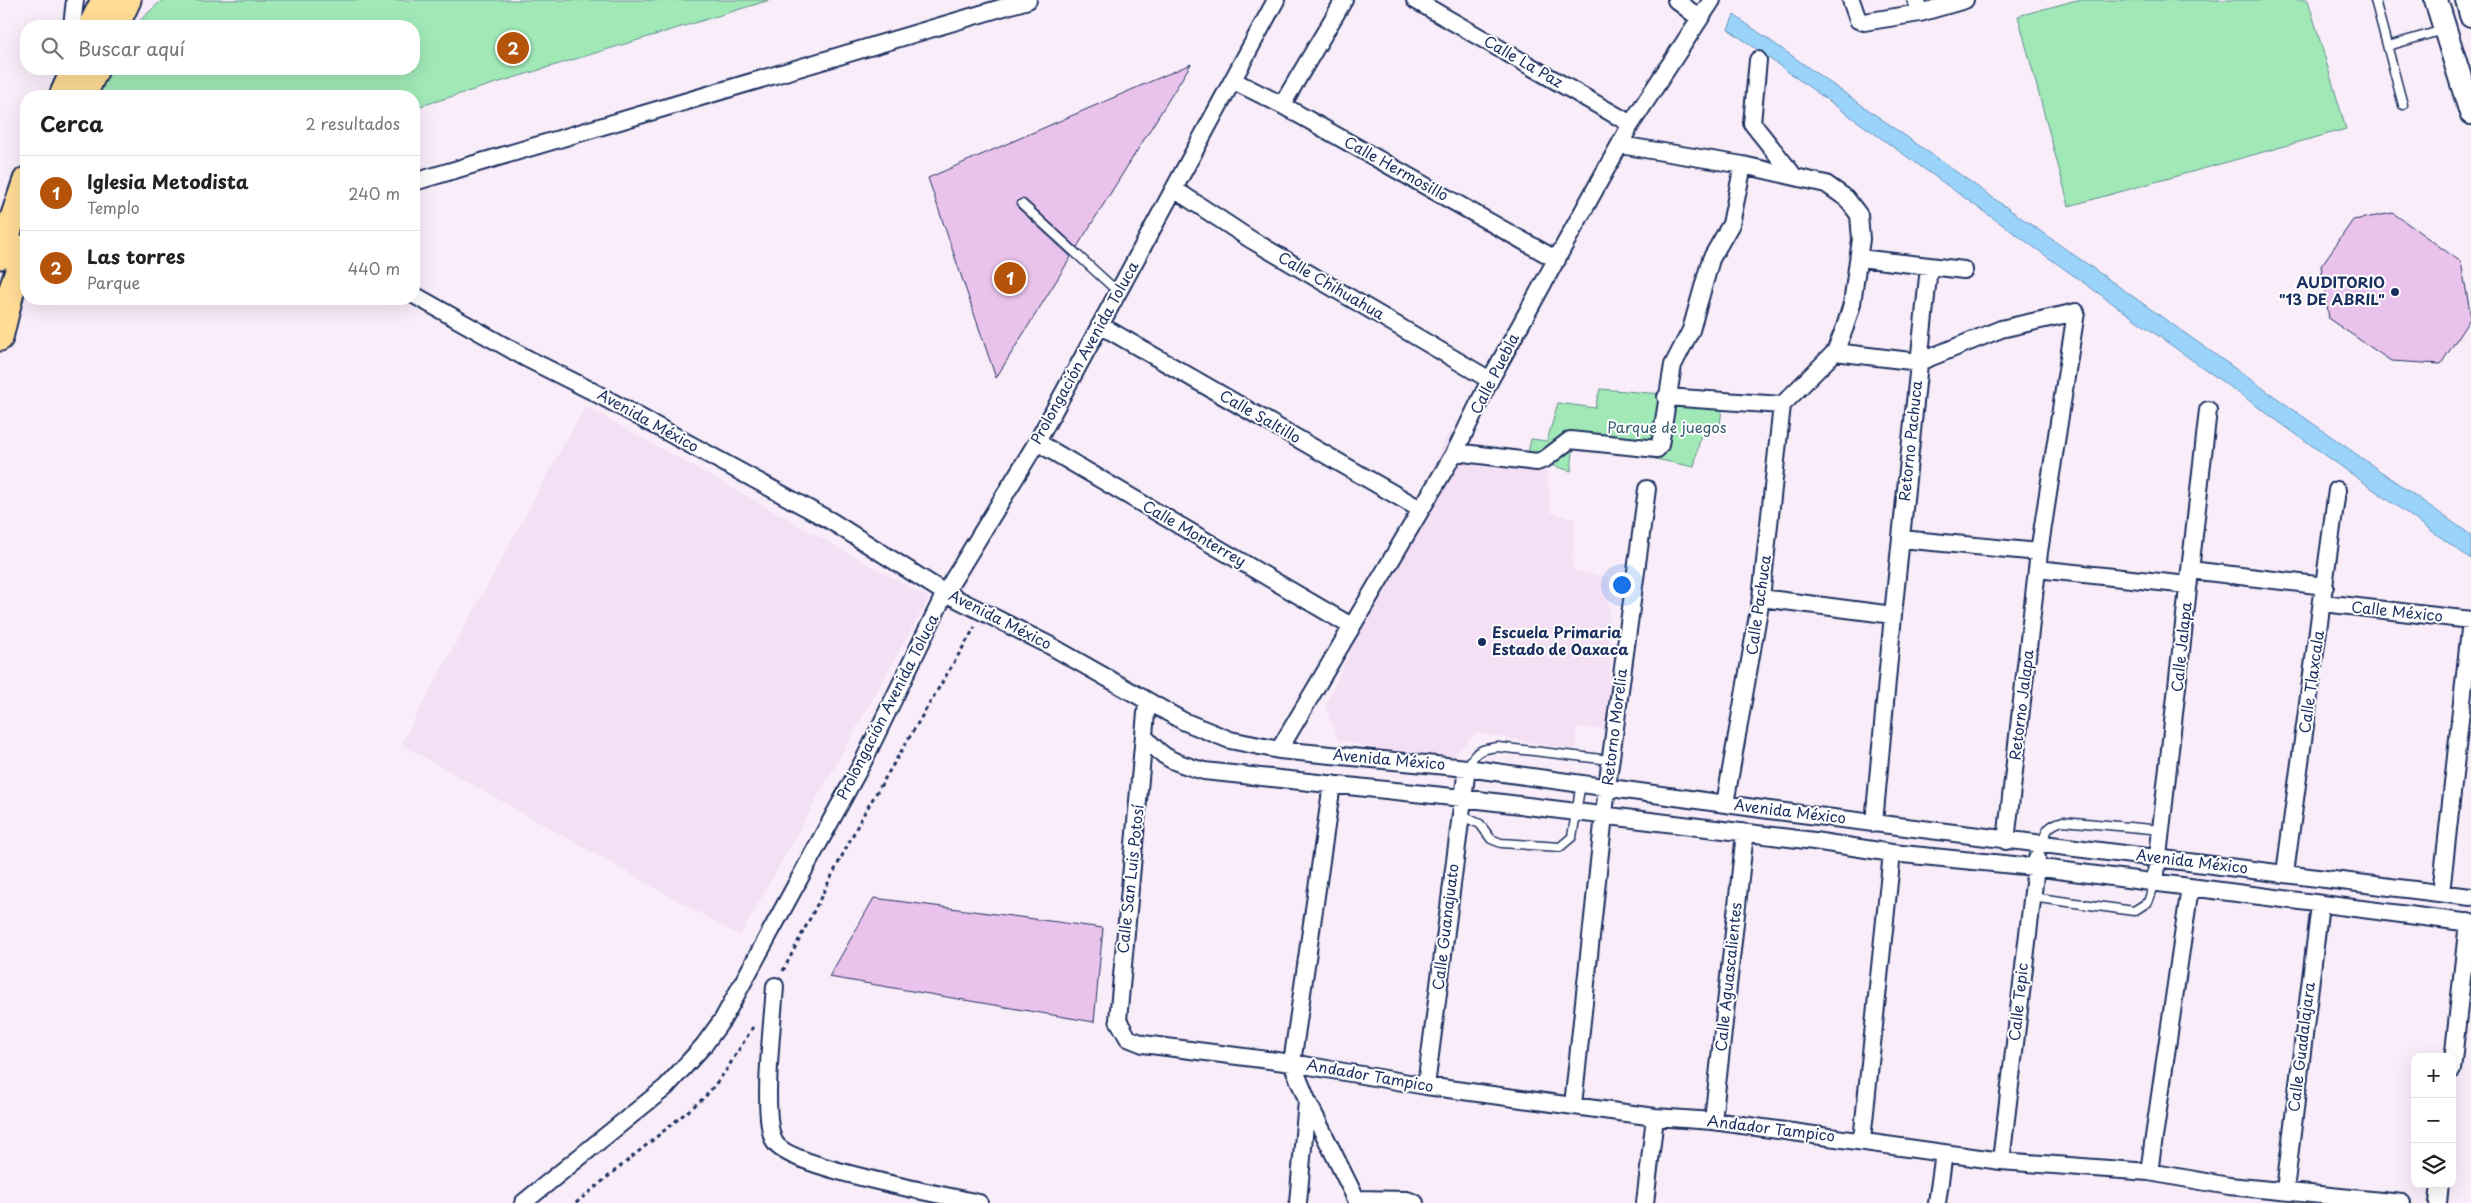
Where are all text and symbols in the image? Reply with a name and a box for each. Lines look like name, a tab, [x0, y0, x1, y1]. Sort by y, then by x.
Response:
search box	[20, 20, 420, 75]
pin: 2	[497, 29, 529, 67]
street label: Calle La Paz	[1480, 29, 1568, 93]
icon: search	[38, 34, 66, 62]
text: Buscar aquí	[78, 34, 185, 62]
text: Cerca	[40, 107, 104, 139]
text: 2 resultados	[306, 111, 400, 135]
street label: Calle Hermosillo	[1340, 129, 1453, 206]
text: Iglesia Metodista	[87, 167, 249, 195]
text: 1	[52, 181, 60, 205]
text: 240 m	[348, 181, 400, 205]
text: Templo	[87, 195, 140, 219]
text: Las torres	[87, 242, 185, 270]
street label: Calle Chihuahua	[1274, 245, 1390, 325]
text: 2	[50, 256, 62, 280]
text: 440 m	[348, 256, 400, 280]
street label: Prolongación Avenida Toluca	[1024, 256, 1144, 448]
pin: 1	[994, 259, 1026, 297]
text: Parque	[87, 270, 140, 294]
place label: AUDITORIO "13 DE ABRIL"	[2279, 270, 2385, 310]
marker: AUDITORIO "13 DE ABRIL"	[2389, 286, 2401, 298]
street label: Calle Puebla	[1463, 328, 1524, 418]
street label: Retorno Pachuca	[1892, 379, 1927, 502]
street label: Avenida México	[594, 382, 704, 457]
street label: Calle Saltillo	[1216, 383, 1306, 448]
park label: Parque de juegos	[1607, 415, 1727, 438]
street label: Calle Monterrey	[1139, 494, 1251, 572]
street label: Calle Pachuca	[1739, 552, 1776, 656]
your location	[1609, 572, 1635, 598]
street label: Avenida México	[945, 583, 1056, 654]
street label: Calle México	[2350, 594, 2444, 627]
street label: Calle Jalapa	[2164, 600, 2197, 693]
street label: Prolongación Avenida Toluca	[830, 609, 944, 803]
place label: Escuela Primaria Estado de Oaxaca	[1492, 620, 1629, 660]
street label: Calle Tlaxcala	[2292, 628, 2329, 735]
marker: Escuela Primaria Estado de Oaxaca	[1476, 636, 1488, 648]
street label: Retorno Jalapa	[2002, 648, 2039, 761]
street label: Retorno Morelia	[1595, 666, 1632, 787]
street label: Avenida México	[1332, 742, 1446, 775]
street label: Avenida México	[1733, 792, 1848, 829]
street label: Calle San Luis Potosí	[1110, 802, 1149, 955]
street label: Avenida México	[2135, 842, 2250, 879]
street label: Calle Guanajuato	[1425, 862, 1464, 991]
street label: Calle Aguascalientes	[1708, 901, 1747, 1052]
street label: Calle Tepic	[2002, 961, 2033, 1042]
street label: Calle Guadalajara	[2281, 980, 2320, 1113]
street label: Andador Tampico	[1305, 1052, 1436, 1097]
map controls	[2411, 1053, 2456, 1188]
button: +	[2411, 1053, 2456, 1098]
button: −	[2411, 1098, 2456, 1143]
street label: Andador Tampico	[1706, 1108, 1836, 1147]
button: layers	[2411, 1143, 2456, 1188]

